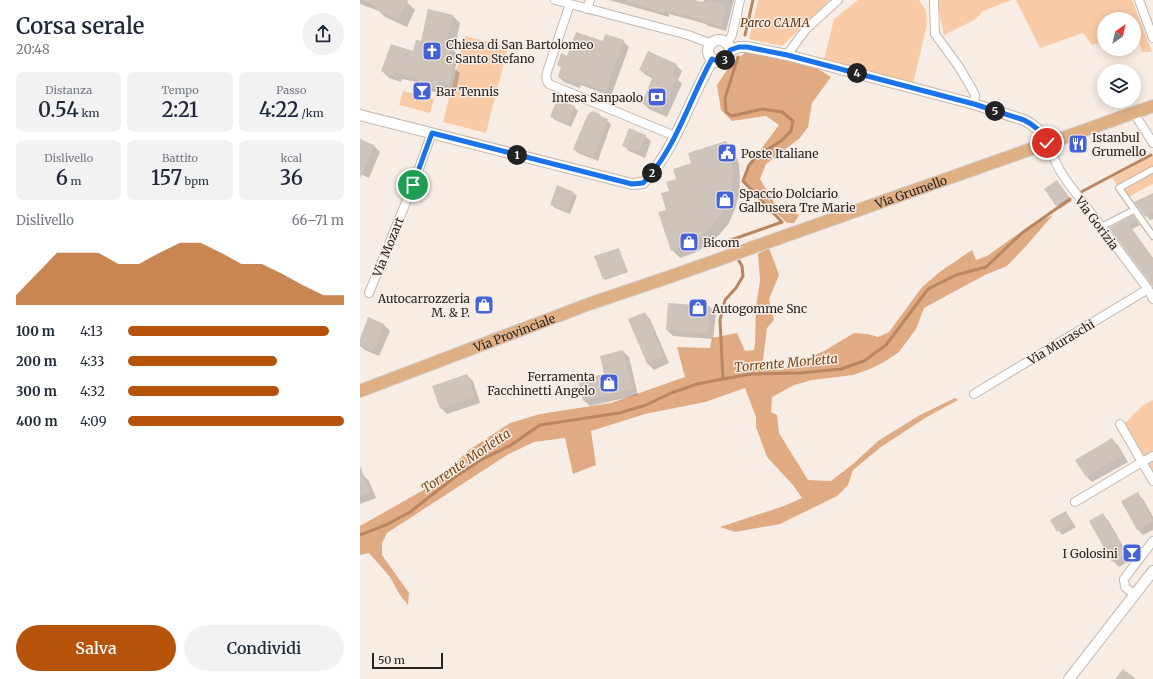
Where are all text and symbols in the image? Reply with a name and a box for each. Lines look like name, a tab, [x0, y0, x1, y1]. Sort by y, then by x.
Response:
text: Corsa serale	[16, 12, 144, 40]
north arrow	[1097, 12, 1141, 56]
map controls	[1097, 12, 1141, 108]
button: share	[302, 13, 344, 55]
park label: Parco CAMA	[740, 15, 810, 30]
place label: Chiesa di San Bartolomeo e Santo Stefano	[446, 37, 594, 66]
church icon: Chiesa di San Bartolomeo e Santo Stefano	[421, 40, 443, 62]
text: 20:48	[16, 41, 50, 58]
pin: 3	[715, 50, 735, 70]
text: 3	[722, 53, 728, 67]
pin: 4	[847, 63, 867, 83]
button: layers	[1097, 64, 1141, 108]
text: 4	[854, 66, 861, 80]
bar icon: Bar Tennis	[411, 80, 433, 102]
text: Distanza	[45, 83, 92, 97]
text: Tempo	[161, 83, 199, 97]
text: Passo	[276, 83, 306, 97]
place label: Bar Tennis	[436, 84, 499, 99]
bank icon: Intesa Sanpaolo	[646, 86, 668, 108]
place label: Intesa Sanpaolo	[552, 90, 643, 105]
text: 0.54	[38, 97, 79, 122]
text: 2:21	[162, 97, 198, 122]
text: 4:22	[259, 97, 299, 122]
pin: 5	[985, 101, 1005, 121]
text: 5	[992, 104, 998, 118]
text: km	[79, 106, 99, 120]
text: /km	[299, 106, 324, 120]
pin	[1030, 126, 1064, 160]
place label: Istanbul Grumello	[1092, 130, 1146, 159]
icon: check	[1036, 132, 1058, 154]
restaurant icon: Istanbul Grumello	[1067, 133, 1089, 155]
public building icon: Poste Italiane	[716, 142, 738, 164]
pin: 1	[507, 145, 527, 165]
place label: Poste Italiane	[741, 146, 819, 161]
text: 1	[514, 148, 520, 162]
text: Dislivello	[44, 151, 93, 165]
text: Battito	[162, 151, 198, 165]
text: kcal	[281, 151, 302, 165]
pin: 2	[642, 163, 662, 183]
text: 6	[56, 165, 68, 190]
text: 157	[151, 165, 182, 190]
text: 36	[280, 165, 303, 190]
text: 2	[649, 166, 655, 180]
pin	[396, 168, 430, 202]
street label: Via Grumello	[872, 172, 949, 211]
text: m	[68, 174, 82, 188]
text: bpm	[182, 174, 209, 188]
icon: arrive	[402, 174, 424, 196]
place label: Spaccio Dolciario Galbusera Tre Marie	[739, 186, 856, 215]
shop icon: Spaccio Dolciario Galbusera Tre Marie	[714, 189, 736, 211]
street label: Via Gorizia	[1071, 192, 1122, 253]
text: Dislivello	[16, 212, 74, 229]
text: 66–71 m	[292, 212, 344, 229]
street label: Via Mozart	[369, 215, 407, 280]
shop icon: Bicom	[678, 231, 700, 253]
place label: Bicom	[703, 235, 740, 250]
place label: Autocarrozzeria M. & P.	[377, 291, 471, 320]
shop icon: Autocarrozzeria M. & P.	[473, 294, 495, 316]
shop icon: Autogomme Snc	[687, 297, 709, 319]
place label: Autogomme Snc	[711, 301, 807, 316]
street label: Via Provinciale	[470, 310, 557, 355]
street label: Via Muraschi	[1024, 316, 1097, 368]
text: 100 m	[16, 323, 55, 340]
text: 4:13	[80, 323, 103, 340]
water label: Torrente Morletta	[733, 350, 839, 376]
text: 200 m	[16, 353, 57, 370]
text: 4:33	[80, 353, 104, 370]
place label: Ferramenta Facchinetti Angelo	[487, 369, 596, 398]
shop icon: Ferramenta Facchinetti Angelo	[598, 372, 620, 394]
text: 300 m	[16, 383, 57, 400]
text: 4:32	[80, 383, 105, 400]
text: 400 m	[16, 413, 58, 430]
text: 4:09	[80, 413, 107, 430]
water label: Torrente Morletta	[418, 425, 514, 497]
bar icon: I Golosini	[1121, 542, 1143, 564]
place label: I Golosini	[1063, 546, 1118, 561]
button: Salva	[16, 625, 176, 671]
button: Condividi	[184, 625, 344, 671]
scale bar	[372, 651, 443, 670]
text: 50 m	[378, 653, 405, 667]

